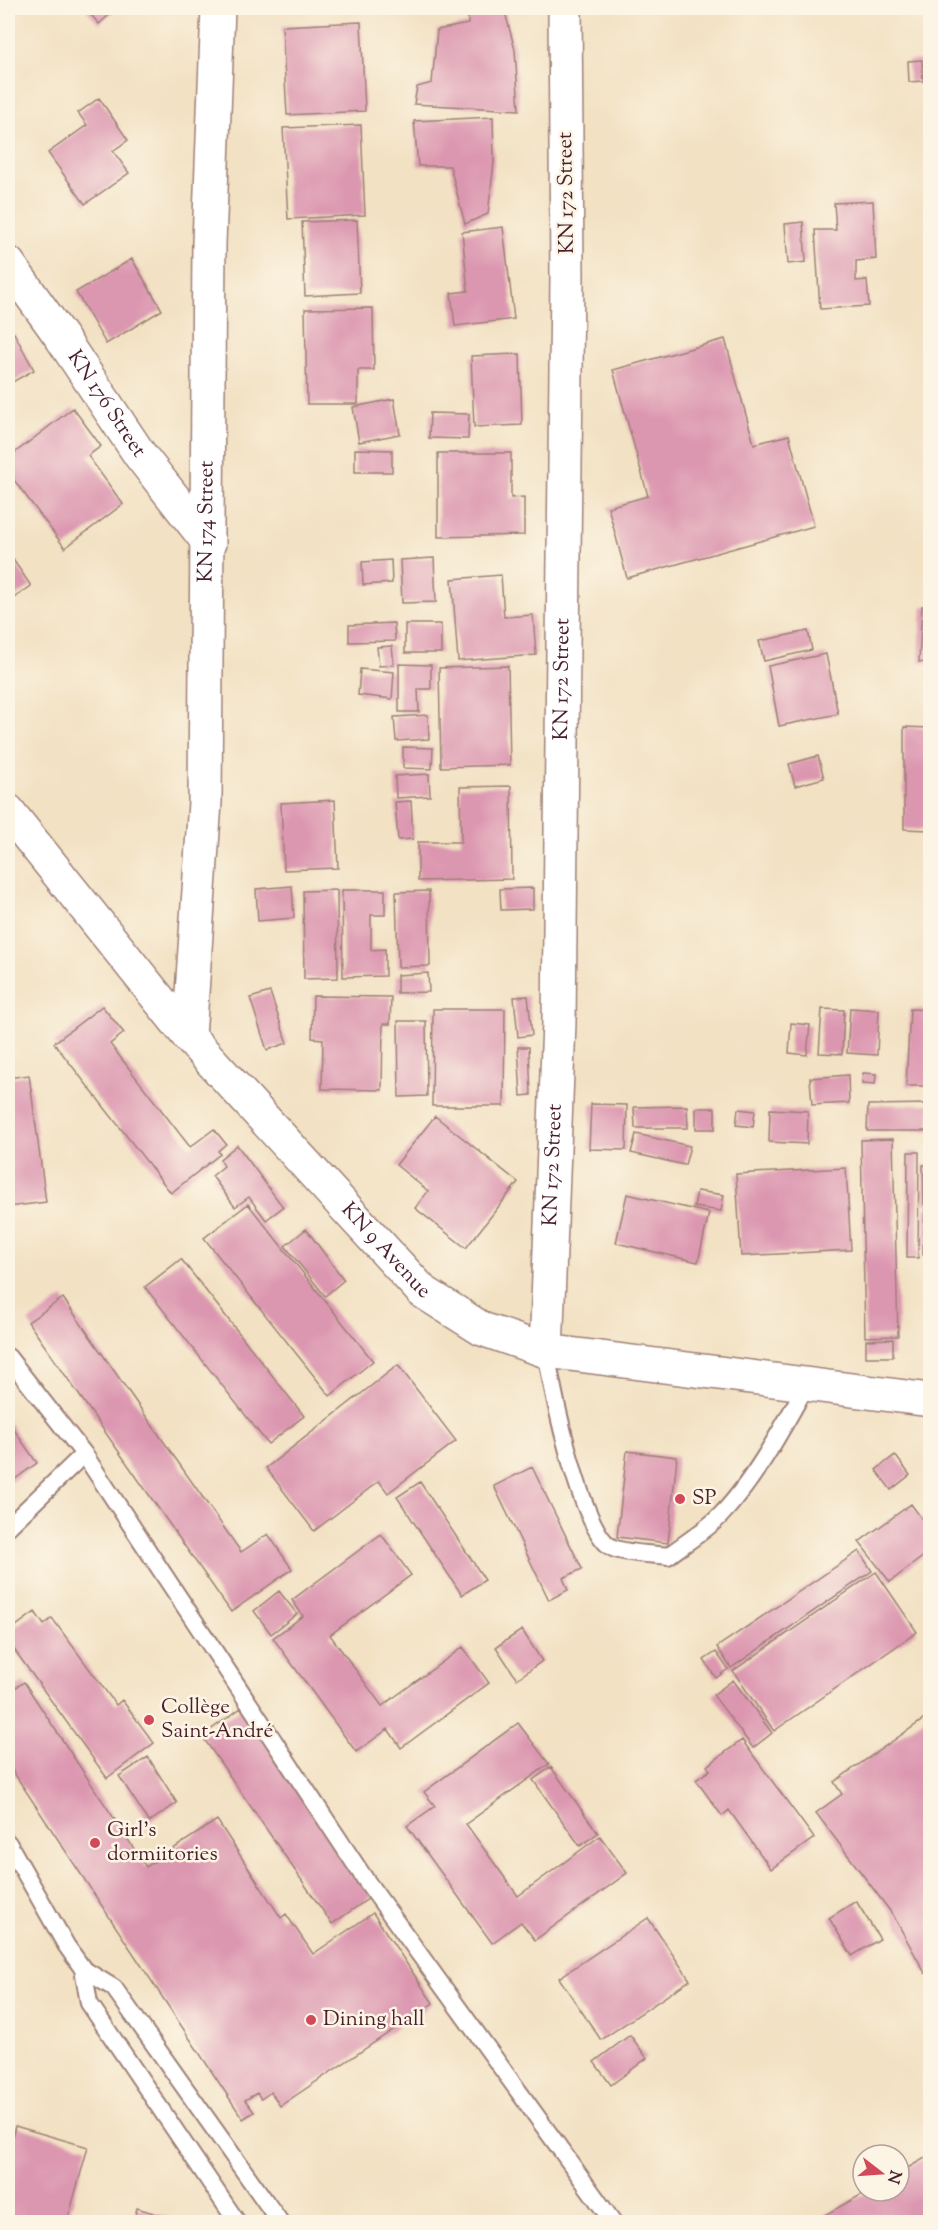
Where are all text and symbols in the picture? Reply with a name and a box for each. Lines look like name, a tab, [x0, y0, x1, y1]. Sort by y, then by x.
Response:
street label: KN 172 Street	[551, 132, 583, 254]
street label: KN 176 Street	[59, 345, 153, 464]
street label: KN 174 Street	[192, 460, 222, 583]
street label: KN 172 Street	[547, 618, 578, 741]
street label: KN 172 Street	[536, 1103, 571, 1227]
street label: KN 9 Avenue	[333, 1196, 435, 1307]
place label: SP	[692, 1484, 717, 1514]
marker: SP	[673, 1492, 687, 1506]
place label: Collège Saint-André	[161, 1693, 273, 1747]
marker: Collège Saint-André	[142, 1713, 156, 1727]
place label: Girl's dormiitories	[107, 1816, 218, 1870]
marker: Girl's dormiitories	[88, 1836, 102, 1850]
place label: Dining hall	[323, 2005, 425, 2035]
marker: Dining hall	[304, 2013, 318, 2027]
north arrow	[851, 2143, 911, 2203]
text: N	[880, 2167, 906, 2186]

